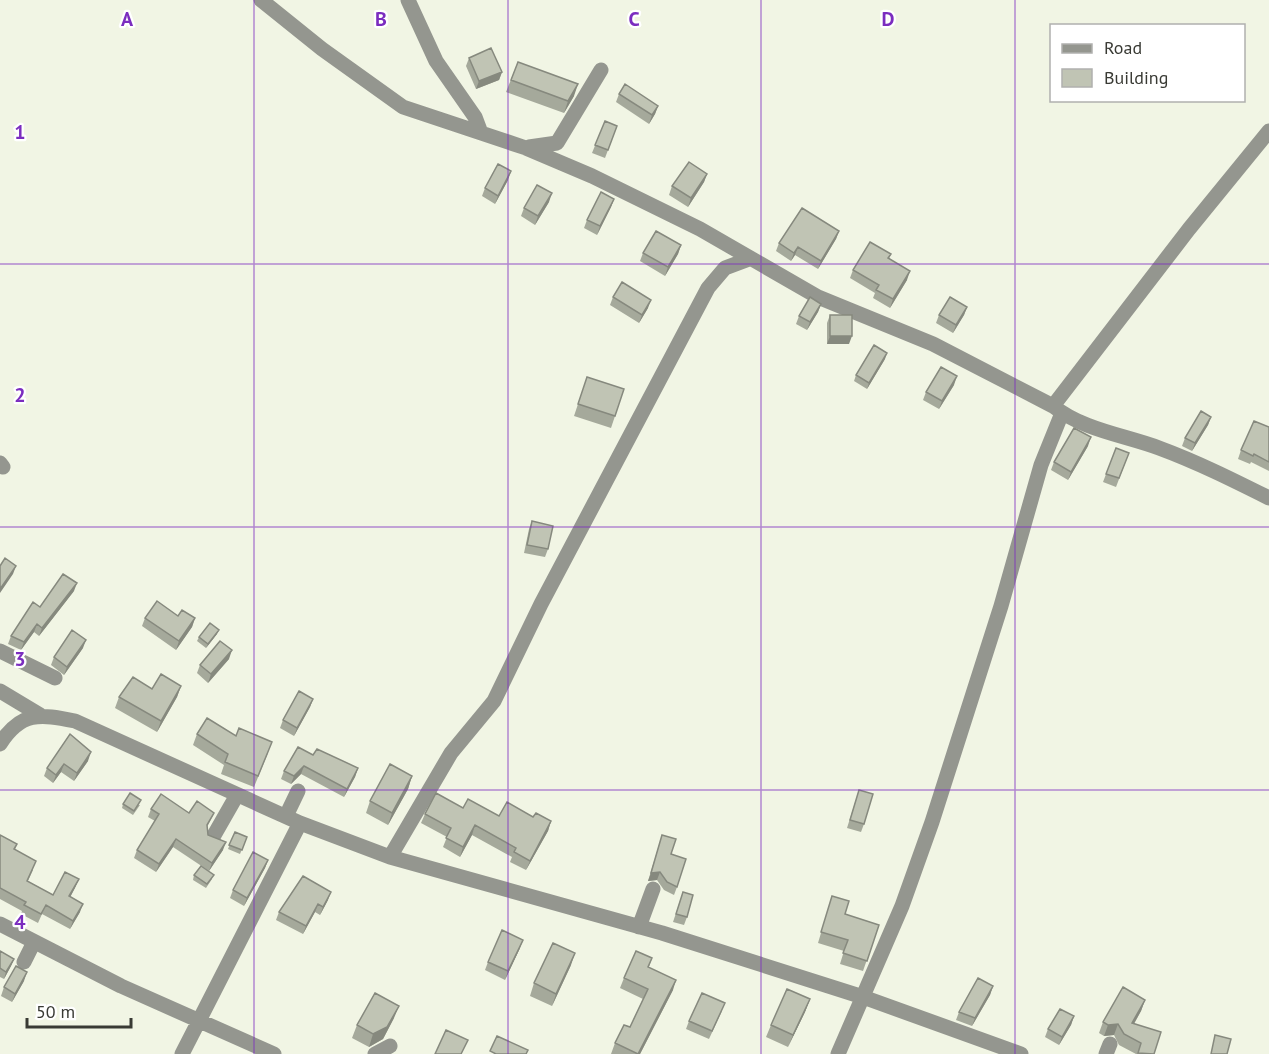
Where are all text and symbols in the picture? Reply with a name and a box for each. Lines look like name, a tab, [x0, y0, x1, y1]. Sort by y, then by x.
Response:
text: A	[121, 6, 134, 32]
text: B	[375, 6, 387, 32]
text: C	[628, 6, 640, 32]
text: D	[882, 6, 895, 32]
legend	[1050, 24, 1245, 102]
text: Road	[1104, 36, 1142, 59]
text: Building	[1104, 66, 1168, 89]
text: 1	[14, 119, 26, 145]
text: 2	[14, 382, 26, 408]
text: 3	[14, 646, 26, 672]
text: 4	[14, 909, 26, 935]
scale bar	[27, 991, 130, 1029]
text: 50 m	[36, 1000, 75, 1023]

